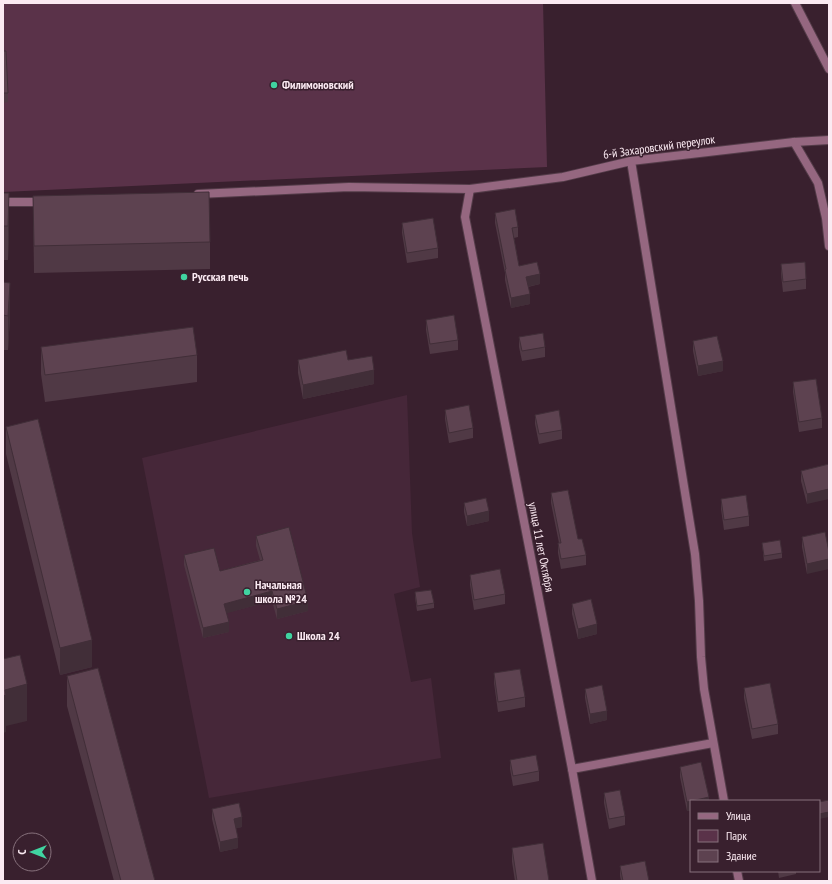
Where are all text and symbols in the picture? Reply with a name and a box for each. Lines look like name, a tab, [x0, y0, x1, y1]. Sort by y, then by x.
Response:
place label: Филимоновский	[282, 77, 354, 92]
marker: Филимоновский	[269, 80, 279, 90]
street label: 6-й Захаровский переулок	[602, 131, 716, 162]
place label: Русская печь	[192, 269, 249, 284]
marker: Русская печь	[179, 272, 189, 282]
street label: улица 11 лет Октября	[525, 501, 558, 593]
place label: Начальная школа №24	[255, 577, 307, 606]
marker: Начальная школа №24	[242, 587, 252, 597]
place label: Школа 24	[297, 628, 340, 643]
marker: Школа 24	[284, 631, 294, 641]
legend	[690, 800, 820, 872]
text: Улица	[726, 808, 751, 823]
text: Парк	[726, 828, 747, 843]
north arrow	[12, 832, 52, 872]
text: Здание	[726, 848, 757, 863]
text: С	[15, 849, 29, 855]

